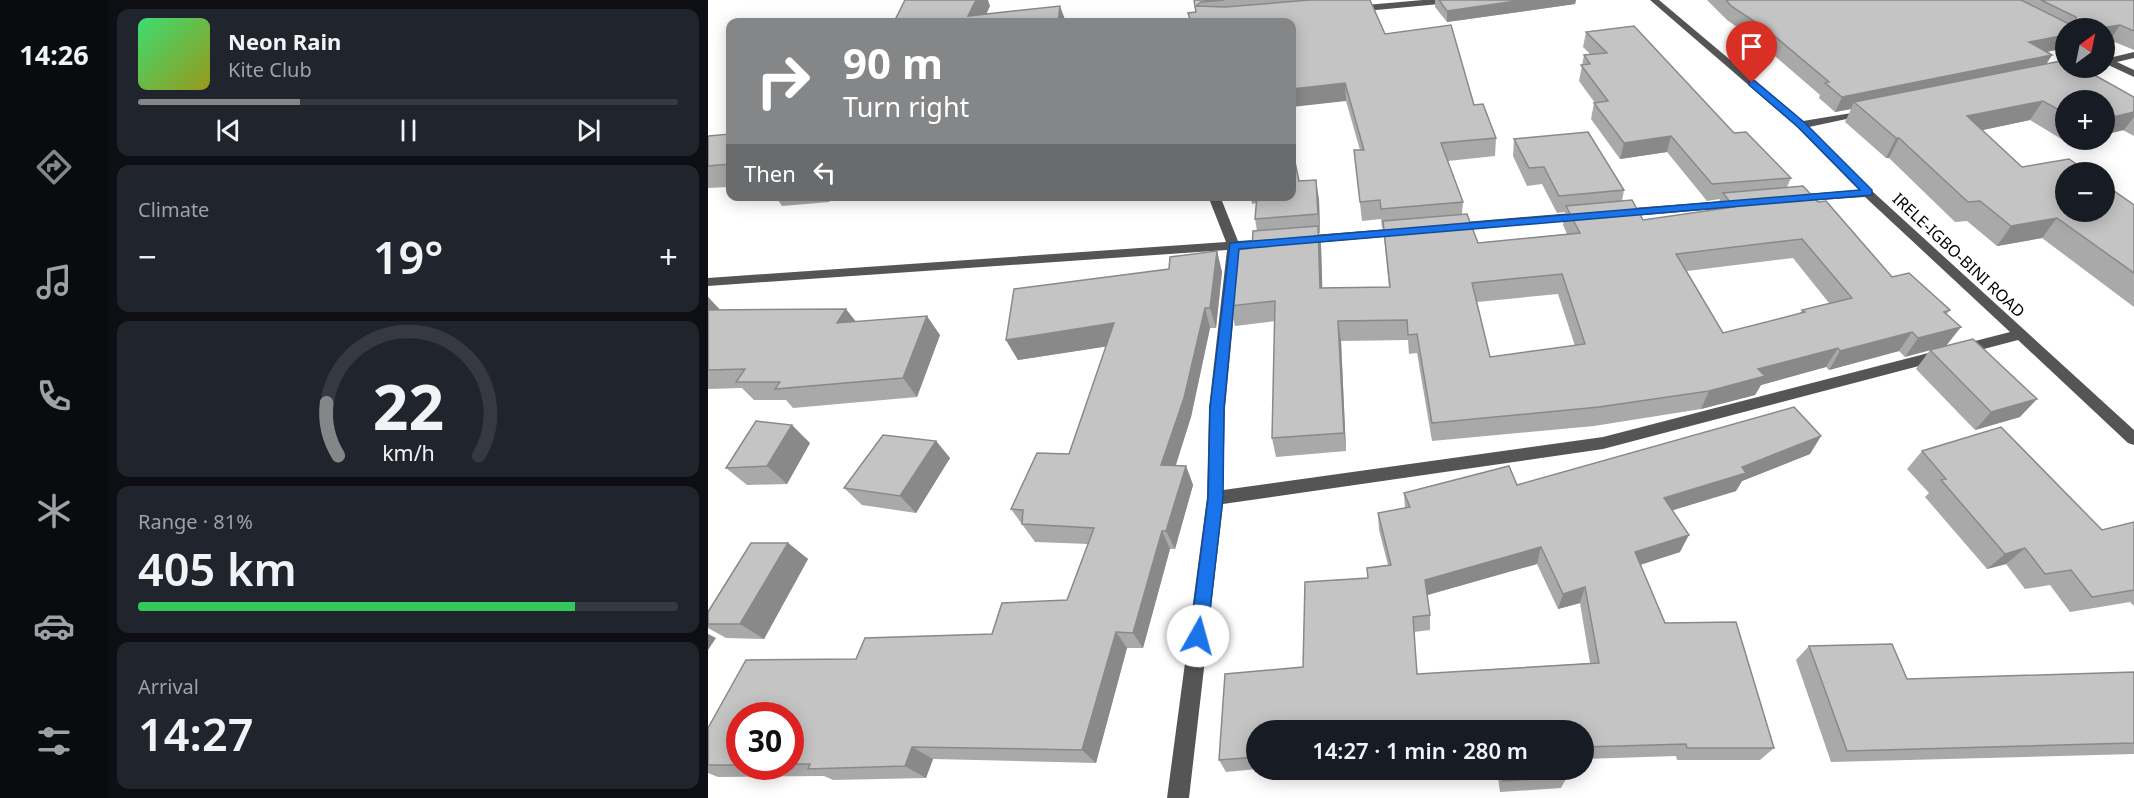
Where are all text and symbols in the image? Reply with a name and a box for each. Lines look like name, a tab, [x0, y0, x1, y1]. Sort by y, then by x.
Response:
north arrow	[2055, 18, 2115, 78]
map controls	[2055, 18, 2115, 222]
pin	[1726, 21, 1777, 83]
text: Neon Rain	[228, 26, 341, 56]
icon: arrive	[1735, 30, 1768, 63]
text: 90 m	[843, 34, 943, 91]
text: 14:26	[19, 36, 89, 73]
icon: right	[744, 42, 822, 120]
text: Kite Club	[228, 56, 312, 83]
text: Turn right	[843, 88, 969, 125]
button: +	[2055, 90, 2115, 150]
icon: previous	[212, 114, 245, 147]
icon: pause	[392, 114, 425, 147]
icon: next	[572, 114, 605, 147]
icon: directions	[33, 146, 75, 188]
icon: left	[808, 156, 841, 189]
text: Then	[744, 158, 796, 188]
button: −	[2055, 162, 2115, 222]
street label: IRELE-IGBO-BINI ROAD	[1888, 188, 2030, 322]
text: Climate	[138, 196, 209, 223]
text: 19°	[373, 226, 443, 287]
text: −	[138, 234, 157, 279]
text: +	[659, 234, 678, 279]
icon: music	[33, 261, 75, 303]
text: 22	[372, 363, 444, 448]
icon: phone	[33, 375, 75, 417]
text: km/h	[382, 438, 434, 467]
icon: climate	[33, 490, 75, 532]
text: Range · 81%	[138, 508, 253, 535]
text: 405 km	[138, 538, 297, 599]
position arrow	[1166, 604, 1230, 668]
icon: car	[33, 605, 75, 647]
text: Arrival	[138, 673, 199, 700]
speed limit sign: 30	[726, 702, 804, 780]
text: 14:27	[138, 703, 253, 764]
icon: filters	[33, 720, 75, 762]
text: 14:27 · 1 min · 280 m	[1312, 735, 1528, 765]

